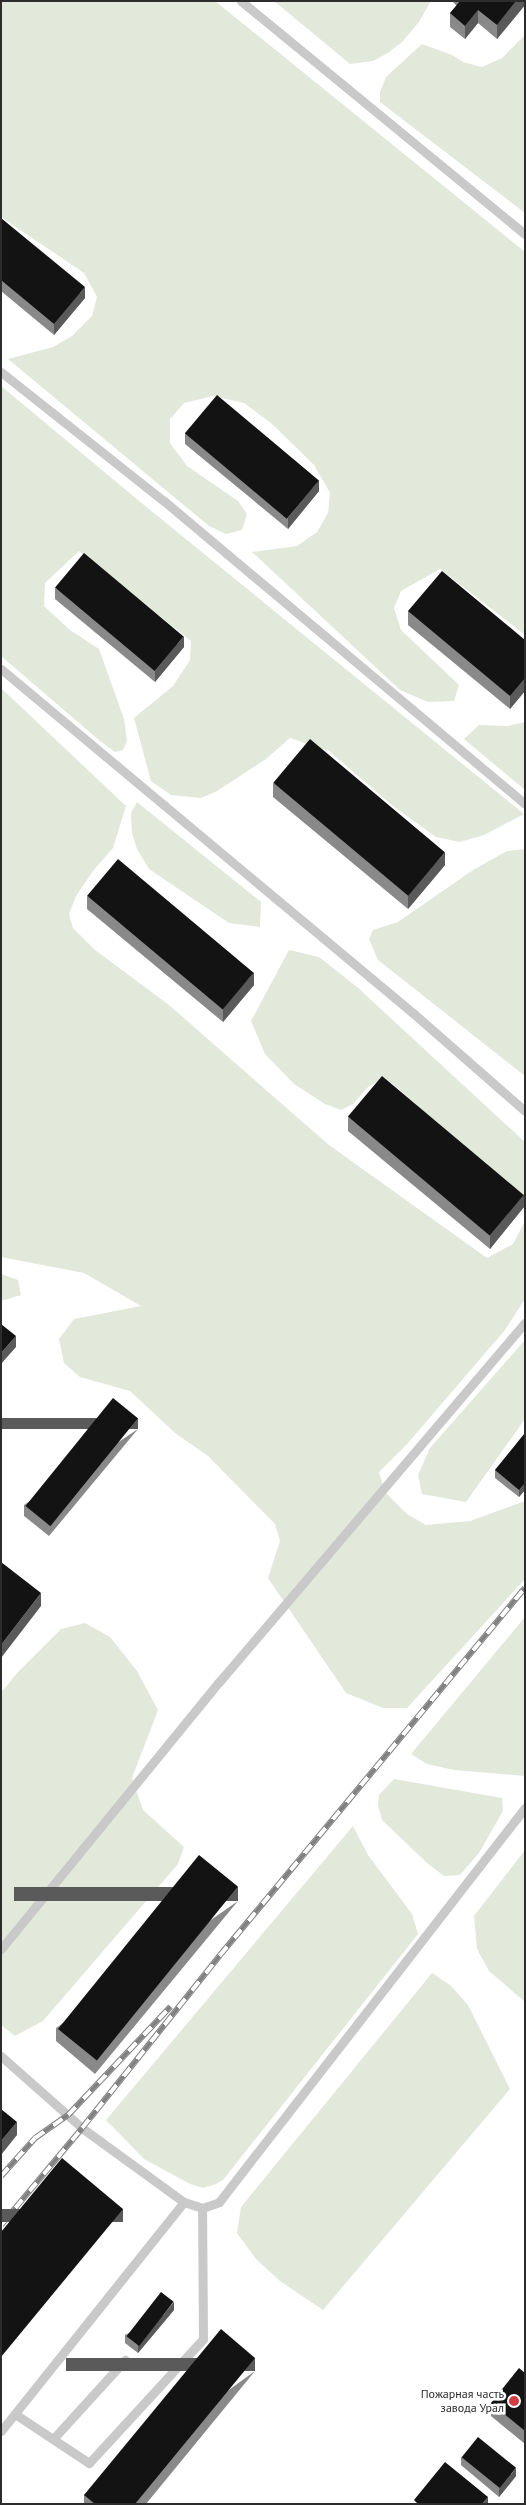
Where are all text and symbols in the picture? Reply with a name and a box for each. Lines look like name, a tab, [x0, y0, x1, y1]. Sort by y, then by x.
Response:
place label: Пожарная часть завода Урал	[421, 2387, 504, 2415]
marker: Пожарная часть завода Урал	[508, 2395, 520, 2407]

